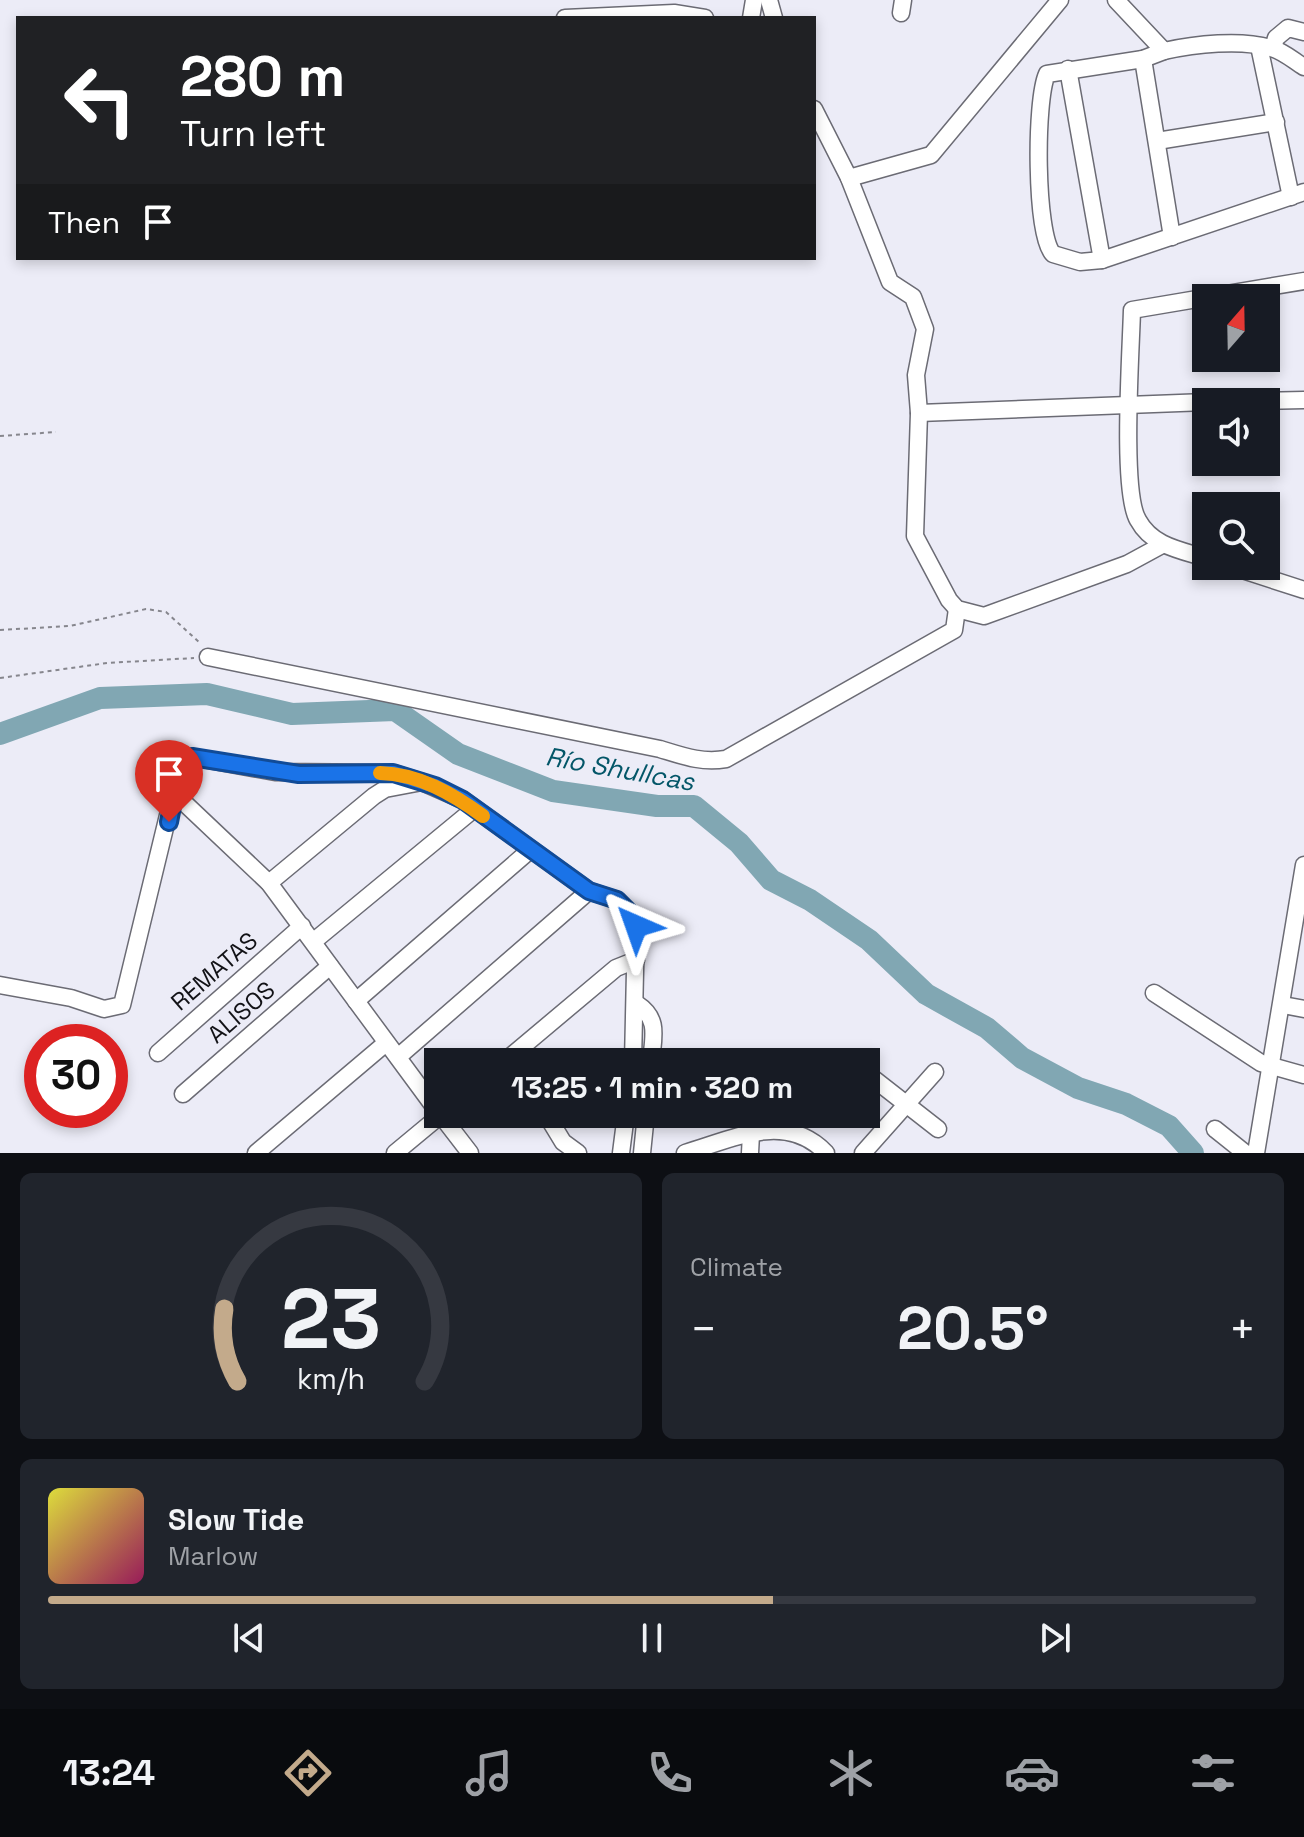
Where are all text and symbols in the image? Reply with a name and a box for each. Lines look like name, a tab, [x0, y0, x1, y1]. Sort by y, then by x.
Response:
text: 280 m	[180, 41, 345, 112]
icon: left	[48, 48, 152, 152]
text: Turn left	[180, 111, 327, 157]
icon: arrive	[136, 200, 180, 244]
text: Then	[48, 203, 120, 242]
north arrow	[1192, 284, 1280, 372]
map controls	[1192, 284, 1280, 580]
button: sound	[1192, 388, 1280, 476]
button: search	[1192, 492, 1280, 580]
water label: Río Shullcas	[543, 739, 698, 799]
pin	[135, 740, 203, 822]
icon: arrive	[147, 752, 191, 796]
position arrow	[594, 884, 678, 968]
street label: REMATAS	[164, 925, 264, 1017]
street label: ALISOS	[201, 974, 281, 1050]
speed limit sign: 30	[24, 1024, 128, 1128]
text: 13:25 · 1 min · 320 m	[511, 1068, 793, 1107]
text: Climate	[690, 1250, 783, 1284]
text: 23	[281, 1266, 381, 1372]
text: 20.5°	[897, 1290, 1049, 1367]
text: −	[690, 1301, 717, 1357]
text: +	[1229, 1301, 1256, 1357]
text: km/h	[297, 1361, 365, 1397]
text: Slow Tide	[168, 1500, 304, 1539]
text: Marlow	[168, 1539, 258, 1573]
icon: previous	[227, 1616, 271, 1660]
icon: pause	[630, 1616, 674, 1660]
icon: next	[1033, 1616, 1077, 1660]
icon: directions	[280, 1745, 336, 1801]
icon: music	[461, 1745, 517, 1801]
icon: phone	[642, 1745, 698, 1801]
icon: climate	[823, 1745, 879, 1801]
icon: car	[1004, 1745, 1060, 1801]
icon: filters	[1185, 1745, 1241, 1801]
text: 13:24	[63, 1750, 155, 1796]

